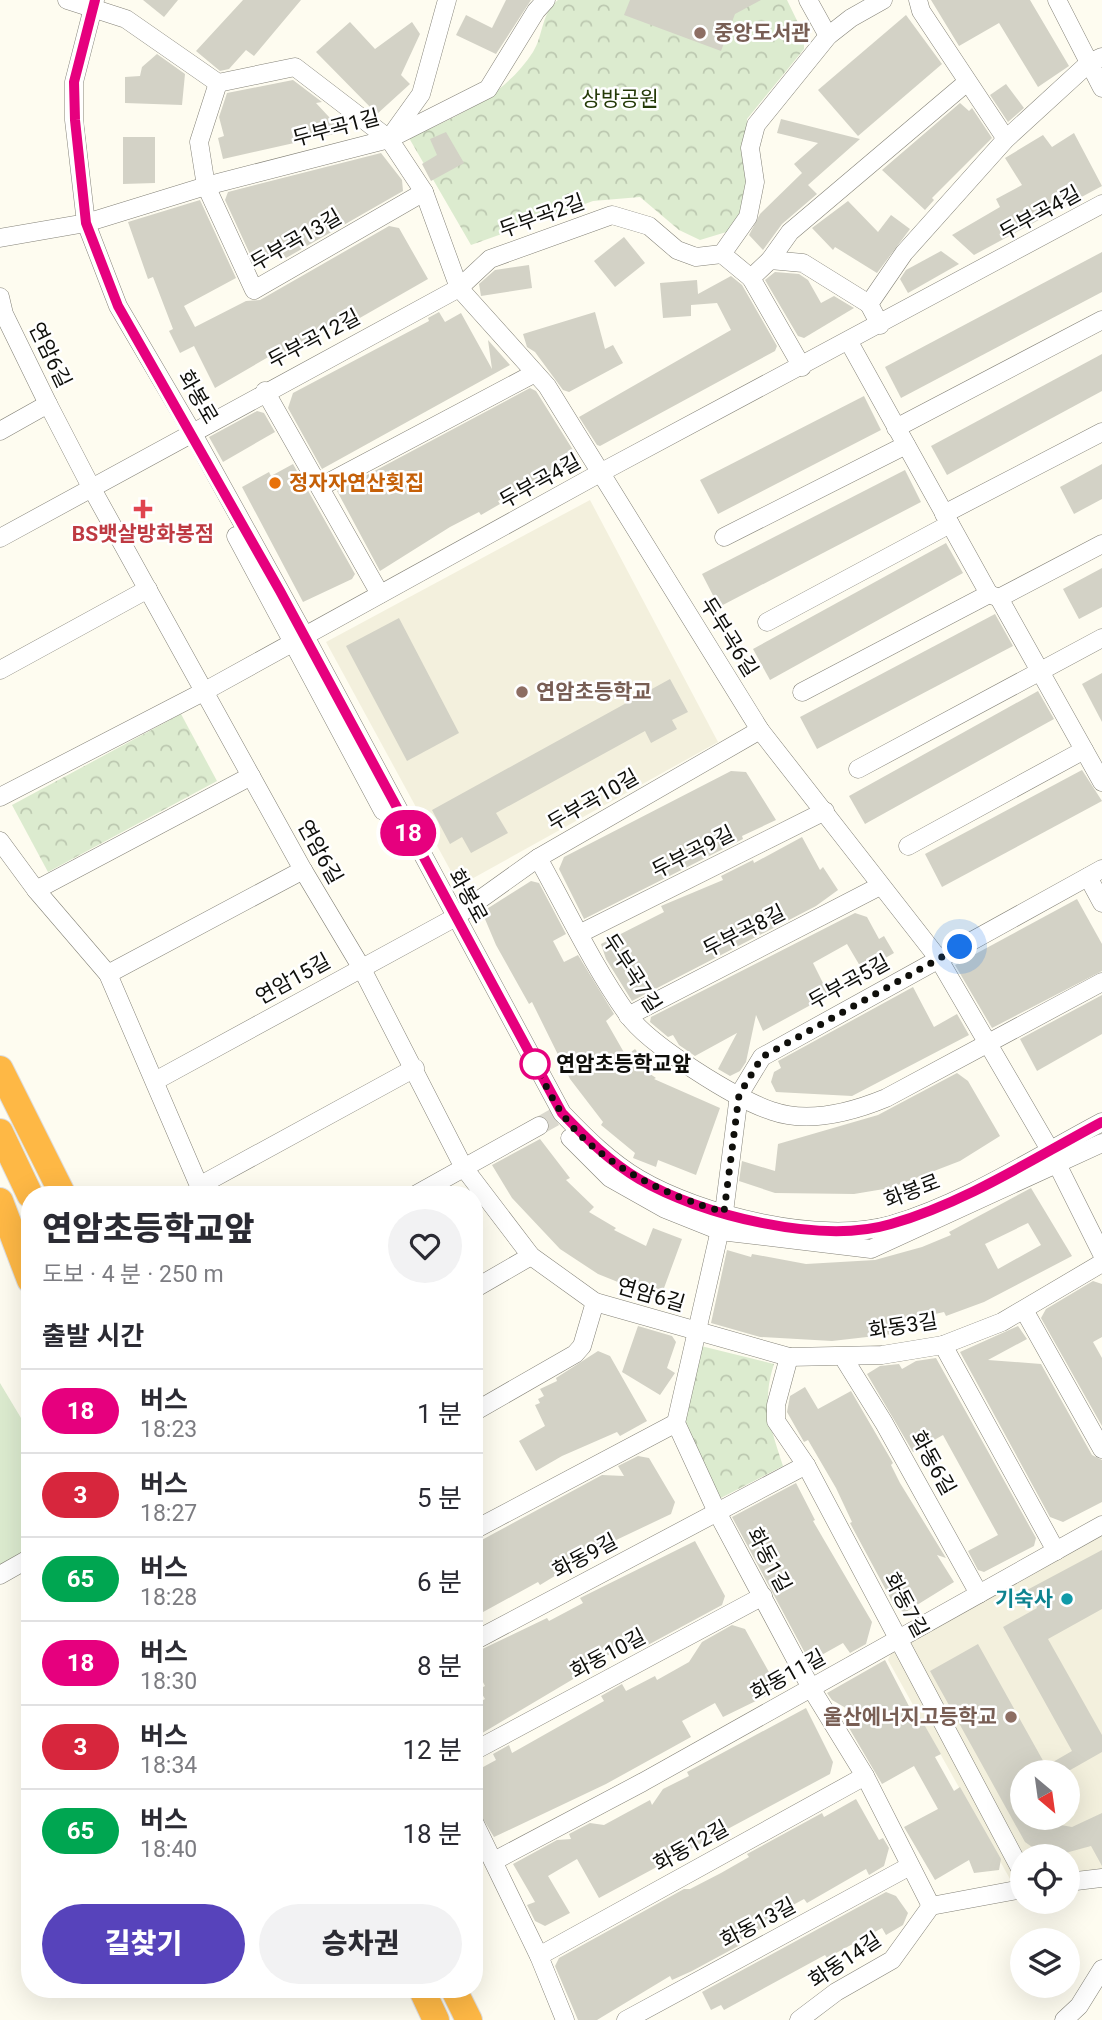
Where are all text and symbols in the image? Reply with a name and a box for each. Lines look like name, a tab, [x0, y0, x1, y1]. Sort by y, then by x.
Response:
place label: 중앙도서관	[714, 21, 811, 45]
marker: 중앙도서관	[692, 25, 708, 41]
park label: 상방공원	[581, 87, 659, 111]
street label: 두부곡1길	[290, 105, 382, 151]
street label: 두부곡4길	[995, 181, 1085, 245]
street label: 두부곡2길	[496, 189, 588, 243]
street label: 두부곡13길	[246, 204, 346, 276]
street label: 두부곡12길	[264, 305, 364, 373]
street label: 연암6길	[24, 318, 76, 392]
street label: 화봉로	[173, 366, 223, 428]
street label: 두부곡4길	[495, 449, 585, 513]
place label: 정자자연산횟집	[289, 471, 424, 495]
marker: 정자자연산횟집	[267, 475, 283, 491]
marker: BS뱃살방화봉점	[133, 499, 153, 519]
place label: BS뱃살방화봉점	[72, 522, 214, 546]
street label: 두부곡6길	[695, 593, 763, 681]
place label: 연암초등학교	[536, 680, 652, 704]
marker: 연암초등학교	[514, 684, 530, 700]
street label: 두부곡10길	[543, 764, 643, 836]
line badge: 18	[376, 810, 440, 856]
street label: 연암6길	[293, 816, 347, 888]
text: 18	[394, 819, 422, 847]
street label: 두부곡9길	[648, 821, 738, 883]
street label: 화봉로	[443, 865, 493, 927]
street label: 두부곡8길	[699, 900, 789, 962]
street label: 두부곡7길	[598, 929, 666, 1017]
your location	[942, 929, 977, 964]
street label: 연암15길	[252, 949, 334, 1009]
street label: 두부곡5길	[804, 950, 894, 1014]
marker: 연암초등학교앞	[520, 1049, 550, 1079]
place label: 연암초등학교앞	[556, 1052, 691, 1076]
street label: 화봉로	[881, 1169, 943, 1213]
text: 연암초등학교앞	[42, 1209, 255, 1248]
button: heart	[388, 1209, 462, 1283]
text: 도보 · 4 분 · 250 m	[42, 1261, 224, 1288]
street label: 연암6길	[614, 1274, 688, 1316]
street label: 화동3길	[867, 1309, 939, 1343]
text: 출발 시간	[42, 1321, 144, 1351]
text: 버스	[140, 1385, 188, 1415]
text: 18	[67, 1397, 94, 1425]
text: 1 분	[417, 1399, 462, 1429]
text: 18:23	[140, 1416, 197, 1443]
street label: 화동6길	[906, 1427, 960, 1499]
text: 버스	[140, 1469, 188, 1499]
text: 3	[74, 1481, 87, 1509]
text: 5 분	[417, 1483, 462, 1513]
text: 18:27	[140, 1500, 197, 1527]
street label: 화동1길	[742, 1524, 796, 1596]
street label: 화동9길	[549, 1529, 621, 1583]
text: 버스	[140, 1553, 188, 1583]
text: 65	[67, 1565, 94, 1593]
text: 6 분	[417, 1567, 462, 1597]
street label: 화동7길	[879, 1569, 933, 1641]
text: 18:28	[140, 1584, 197, 1611]
place label: 기숙사	[995, 1587, 1053, 1611]
marker: 기숙사	[1059, 1591, 1075, 1607]
street label: 화동10길	[566, 1624, 650, 1684]
text: 버스	[140, 1637, 188, 1667]
street label: 화동11길	[747, 1645, 829, 1705]
text: 18	[67, 1649, 94, 1677]
text: 8 분	[417, 1651, 462, 1681]
text: 18:30	[140, 1668, 197, 1695]
place label: 울산에너지고등학교	[823, 1705, 997, 1729]
marker: 울산에너지고등학교	[1003, 1709, 1019, 1725]
text: 버스	[140, 1721, 188, 1751]
text: 3	[74, 1733, 87, 1761]
text: 12 분	[402, 1735, 462, 1765]
text: 18:34	[140, 1752, 197, 1779]
north arrow	[1010, 1760, 1080, 1830]
map controls	[1010, 1760, 1080, 1998]
text: 버스	[140, 1805, 188, 1835]
street label: 화동12길	[650, 1816, 732, 1876]
text: 65	[67, 1817, 94, 1845]
text: 18 분	[402, 1819, 462, 1849]
text: 18:40	[140, 1836, 197, 1863]
button: locate	[1010, 1844, 1080, 1914]
street label: 화동13길	[716, 1893, 800, 1953]
button: 길찾기	[42, 1904, 245, 1984]
button: 승차권	[259, 1904, 462, 1984]
street label: 화동14길	[804, 1927, 886, 1993]
button: layers	[1010, 1928, 1080, 1998]

